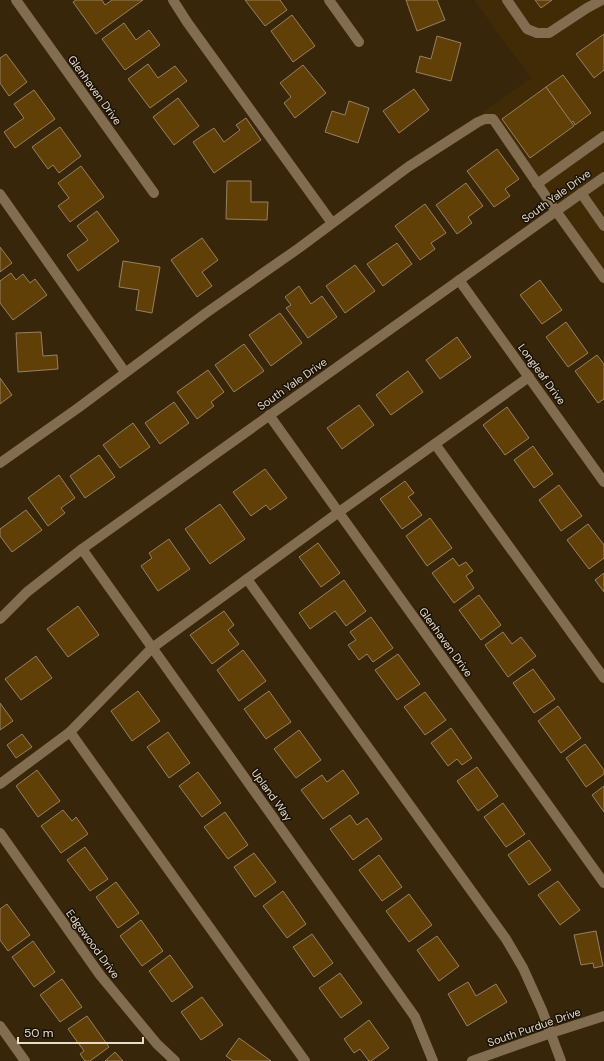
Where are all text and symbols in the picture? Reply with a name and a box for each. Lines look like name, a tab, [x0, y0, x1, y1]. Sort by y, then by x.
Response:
street label: Glenhaven Drive	[65, 53, 125, 127]
street label: South Yale Drive	[519, 166, 593, 226]
street label: Longleaf Drive	[515, 341, 569, 407]
street label: South Yale Drive	[254, 355, 330, 413]
street label: Glenhaven Drive	[416, 605, 476, 679]
street label: Upland Way	[248, 766, 296, 824]
street label: Edgewood Drive	[63, 907, 123, 981]
street label: South Purdue Drive	[486, 1004, 582, 1050]
scale bar	[18, 1019, 143, 1045]
text: 50 m	[24, 1025, 53, 1041]

